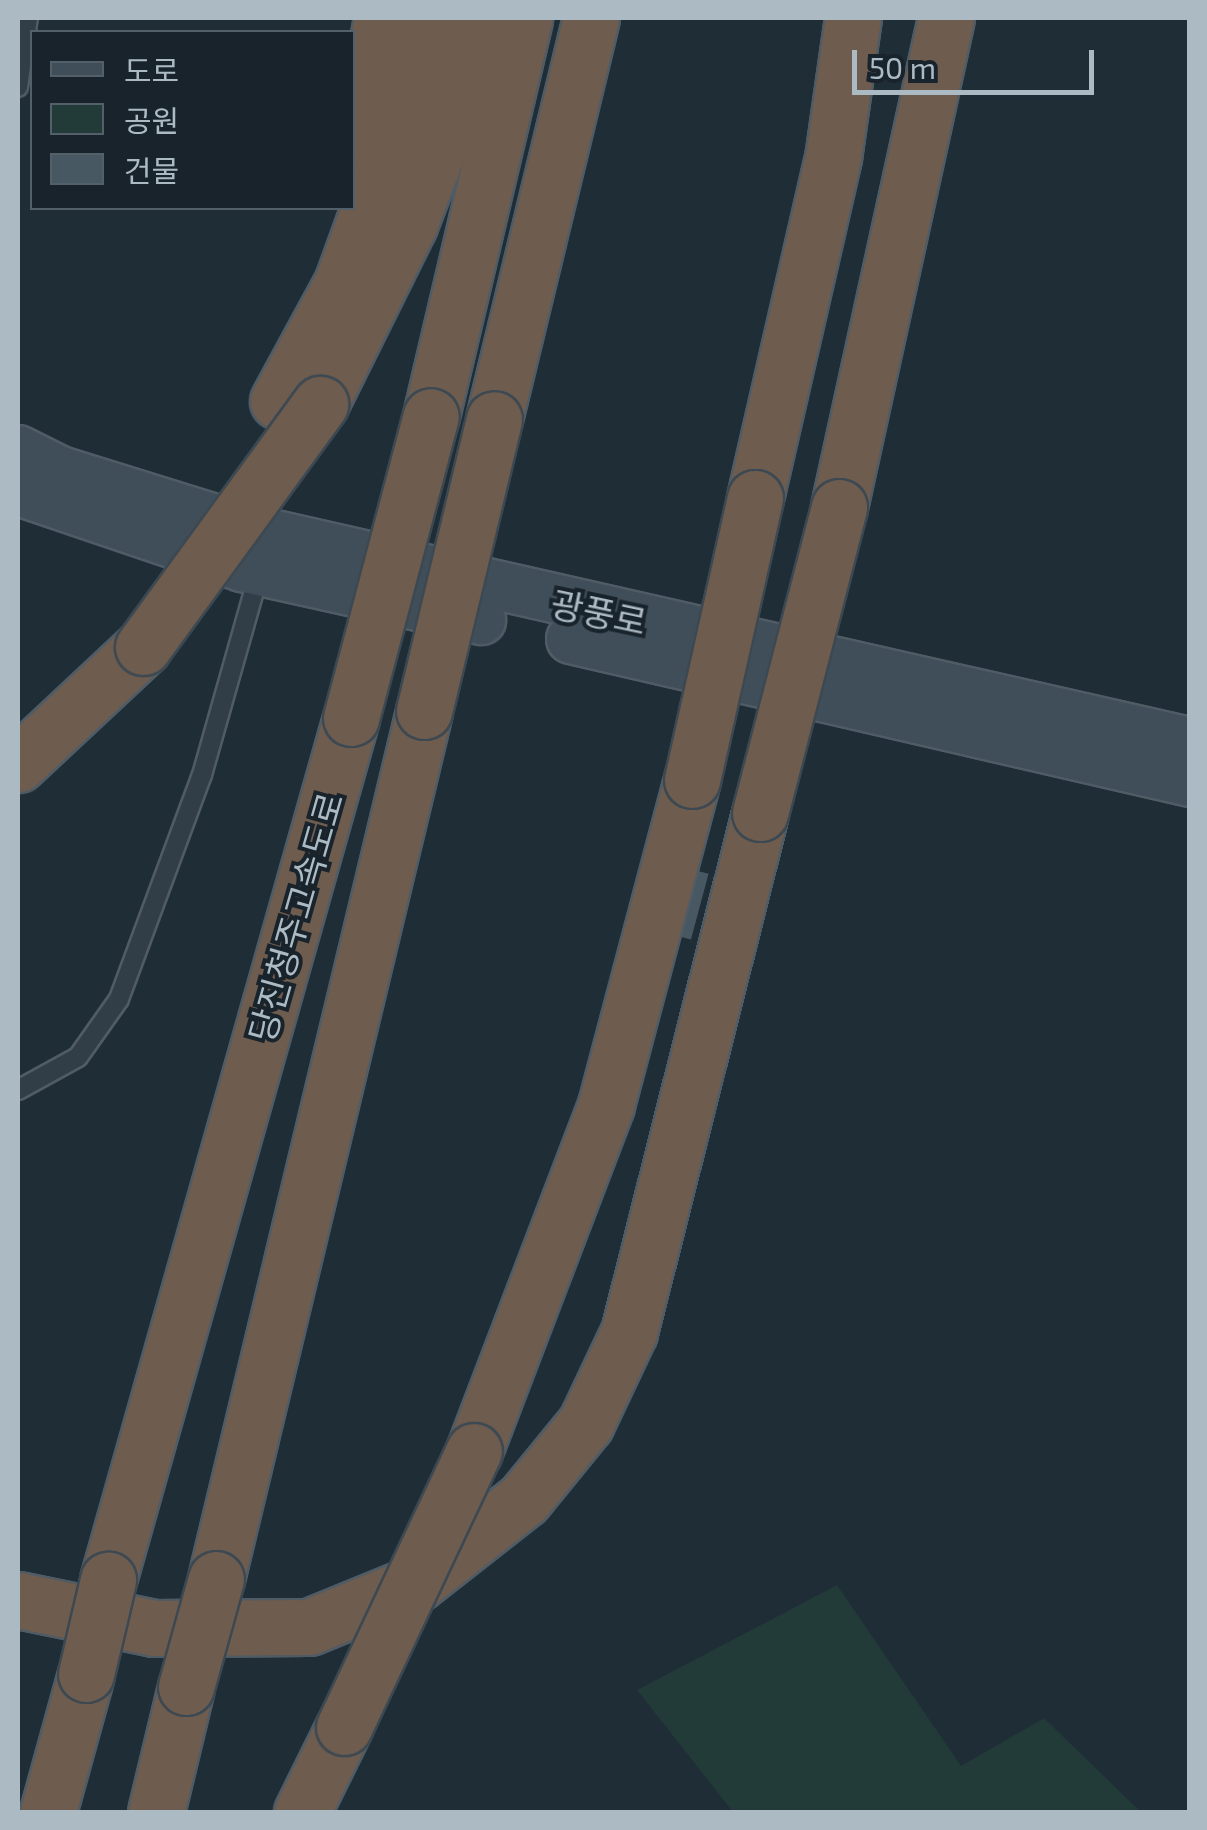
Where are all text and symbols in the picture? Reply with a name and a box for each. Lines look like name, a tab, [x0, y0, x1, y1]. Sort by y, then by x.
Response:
legend	[30, 30, 355, 210]
scale bar	[857, 30, 1100, 92]
text: 50 m	[869, 49, 936, 85]
text: 도로	[124, 52, 179, 88]
text: 공원	[124, 102, 179, 138]
text: 건물	[124, 152, 179, 188]
street label: 광풍로	[547, 581, 651, 643]
street label: 당진청주고속도로	[239, 787, 351, 1047]

